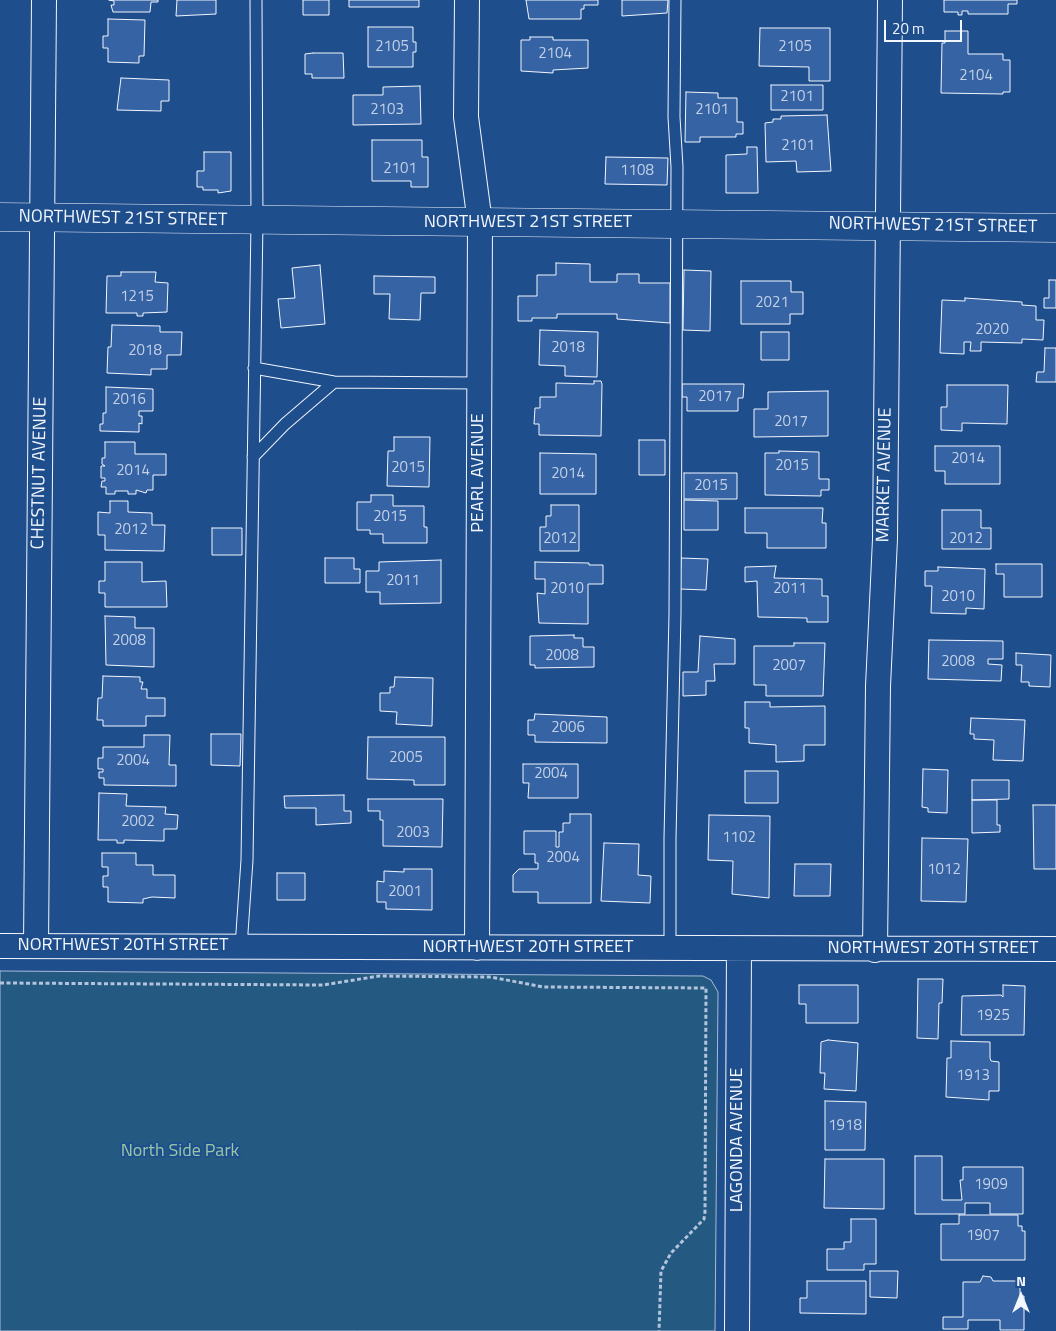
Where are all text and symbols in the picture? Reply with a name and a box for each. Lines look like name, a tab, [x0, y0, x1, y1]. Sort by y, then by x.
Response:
scale bar	[886, 10, 964, 42]
text: 20 m	[892, 17, 925, 40]
house number: 2105	[375, 38, 409, 56]
house number: 2105	[778, 38, 812, 56]
house number: 2104	[538, 45, 572, 63]
house number: 2104	[959, 67, 993, 85]
house number: 2101	[780, 88, 814, 106]
house number: 2103	[370, 101, 404, 119]
house number: 2101	[695, 101, 729, 119]
house number: 2101	[781, 137, 815, 155]
house number: 2101	[383, 160, 417, 178]
house number: 1108	[620, 162, 654, 180]
street label: NORTHWEST 21ST STREET	[19, 206, 227, 232]
street label: NORTHWEST 21ST STREET	[424, 212, 632, 234]
street label: NORTHWEST 21ST STREET	[829, 213, 1037, 239]
house number: 1215	[120, 288, 154, 306]
house number: 2021	[755, 294, 789, 312]
house number: 2020	[975, 321, 1009, 339]
house number: 2018	[551, 339, 585, 357]
house number: 2018	[128, 342, 162, 360]
house number: 2017	[698, 388, 732, 406]
house number: 2016	[112, 391, 146, 409]
street label: CHESTNUT AVENUE	[28, 397, 52, 549]
street label: MARKET AVENUE	[873, 407, 897, 543]
street label: PEARL AVENUE	[468, 413, 490, 533]
house number: 2017	[774, 413, 808, 431]
house number: 2014	[951, 450, 985, 468]
house number: 2015	[775, 457, 809, 475]
house number: 2015	[391, 459, 425, 477]
house number: 2014	[116, 462, 150, 480]
house number: 2014	[551, 465, 585, 483]
house number: 2015	[694, 477, 728, 495]
house number: 2015	[373, 508, 407, 526]
house number: 2012	[114, 521, 148, 539]
house number: 2012	[543, 530, 577, 548]
house number: 2012	[949, 530, 983, 548]
house number: 2011	[386, 572, 420, 590]
house number: 2010	[550, 580, 584, 598]
house number: 2011	[773, 580, 807, 598]
house number: 2010	[941, 588, 975, 606]
house number: 2008	[112, 632, 146, 650]
house number: 2008	[545, 647, 579, 665]
house number: 2008	[941, 653, 975, 671]
house number: 2007	[772, 657, 806, 675]
house number: 2006	[551, 719, 585, 737]
house number: 2005	[389, 749, 423, 767]
house number: 2004	[116, 752, 150, 770]
house number: 2004	[534, 765, 568, 783]
house number: 2002	[121, 813, 155, 831]
house number: 2003	[396, 824, 430, 842]
house number: 1102	[722, 829, 756, 847]
house number: 2004	[546, 849, 580, 867]
house number: 1012	[927, 861, 961, 879]
house number: 2001	[388, 883, 422, 901]
street label: NORTHWEST 20TH STREET	[17, 935, 229, 957]
street label: NORTHWEST 20TH STREET	[422, 937, 634, 959]
street label: NORTHWEST 20TH STREET	[827, 938, 1039, 960]
house number: 1925	[976, 1007, 1010, 1025]
house number: 1913	[956, 1067, 990, 1085]
street label: LAGONDA AVENUE	[727, 1068, 749, 1212]
house number: 1918	[828, 1117, 862, 1135]
park label: North Side Park	[121, 1141, 239, 1163]
house number: 1909	[974, 1176, 1008, 1194]
house number: 1907	[966, 1227, 1000, 1245]
text: N	[1016, 1270, 1026, 1291]
north arrow	[996, 1271, 1046, 1321]

